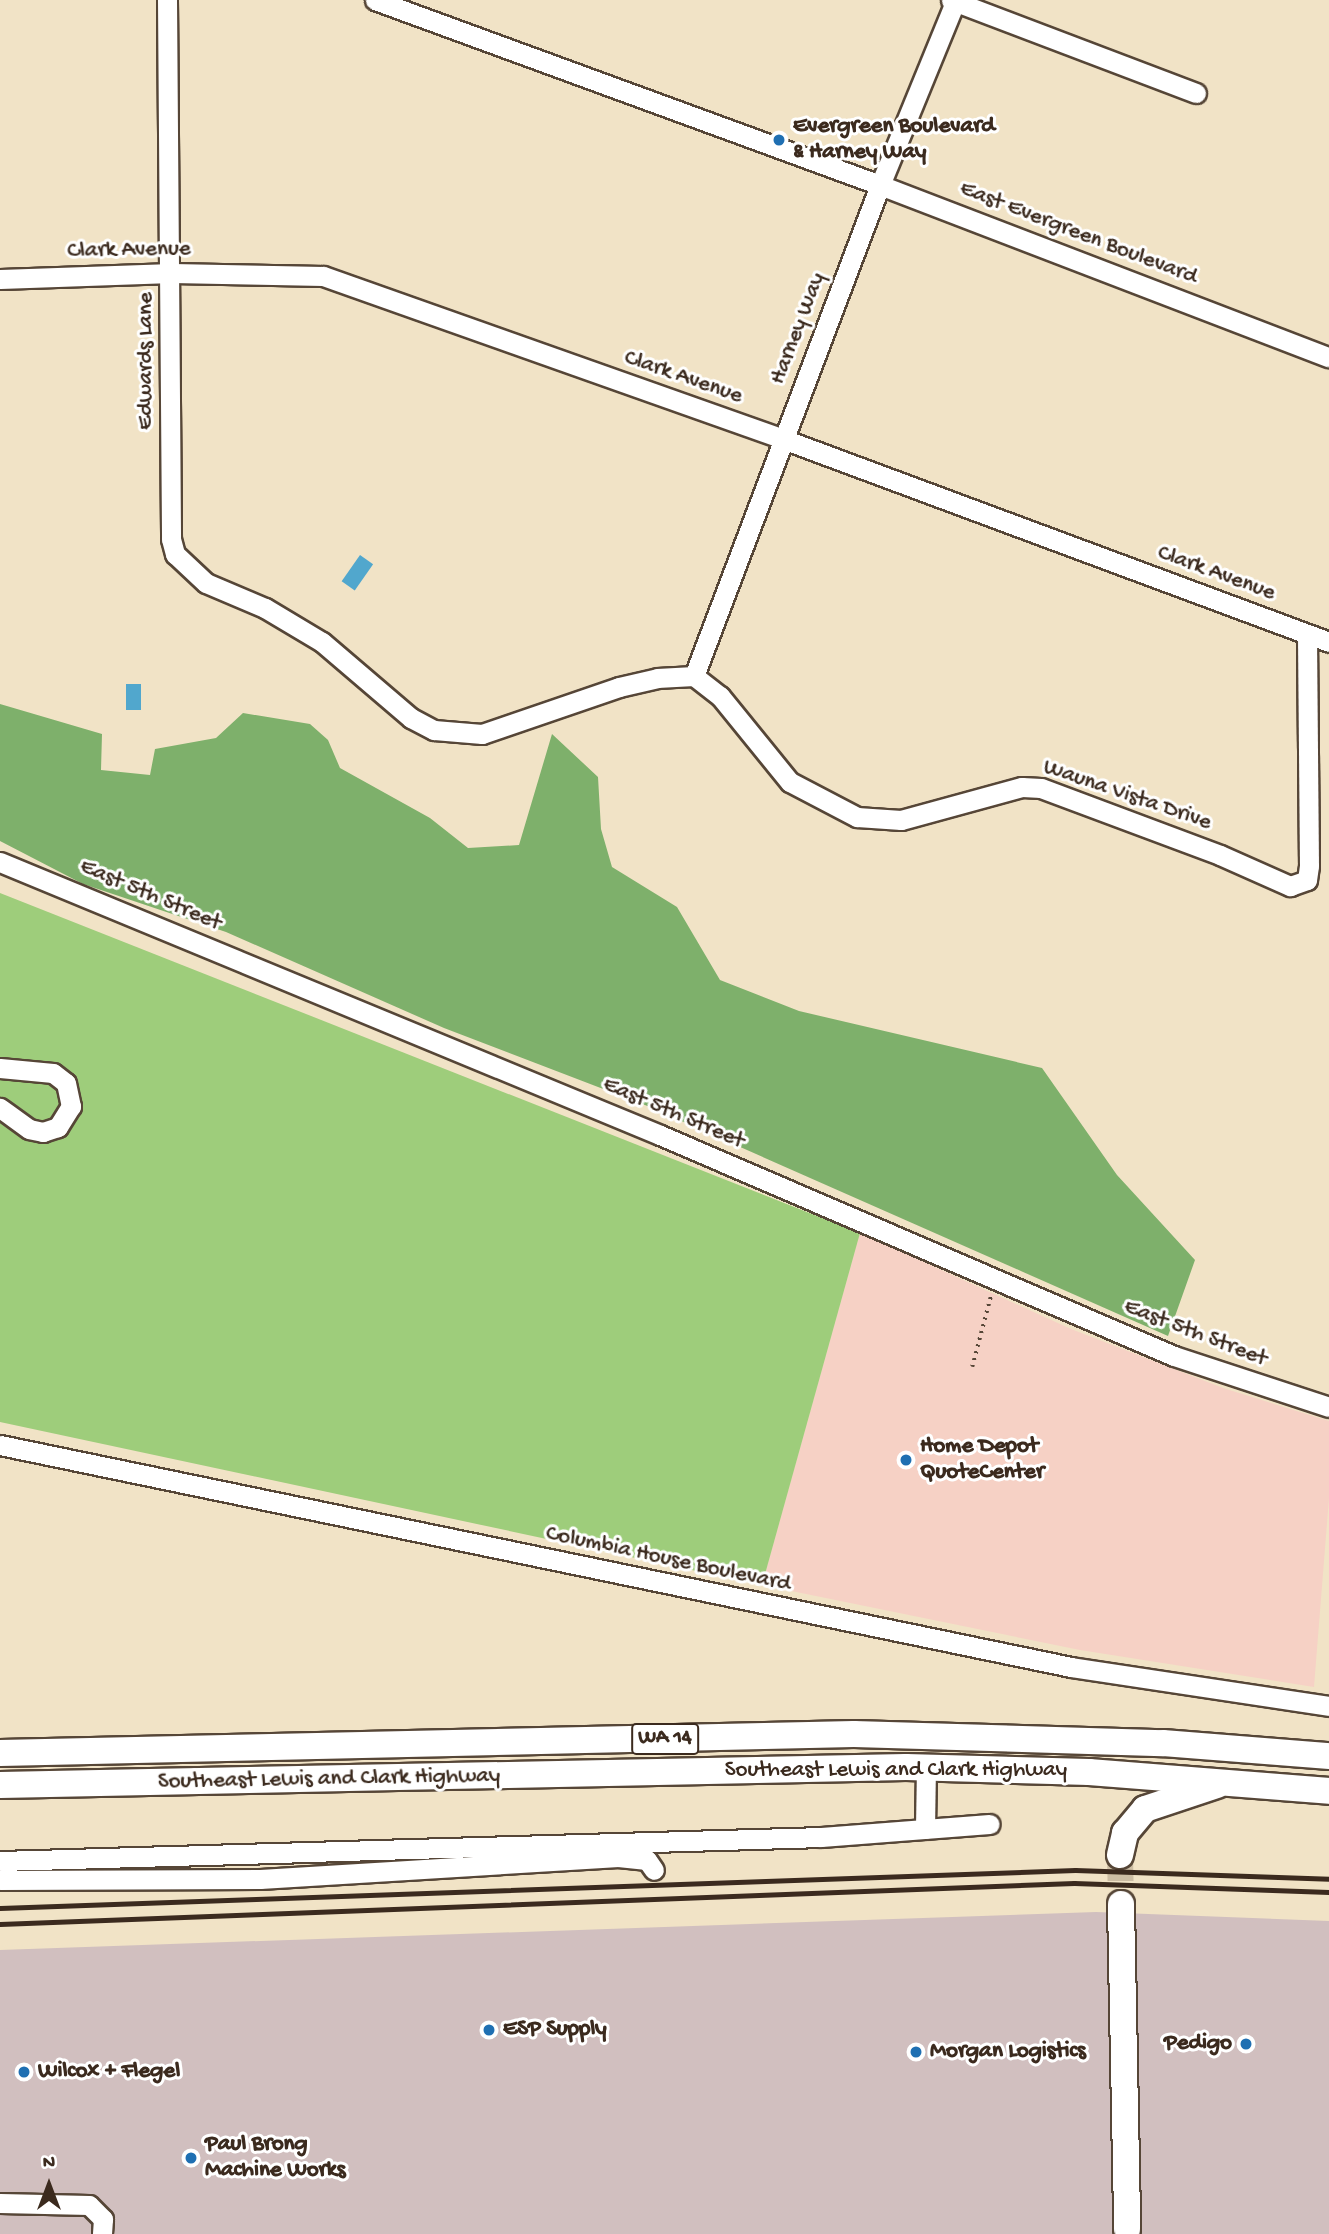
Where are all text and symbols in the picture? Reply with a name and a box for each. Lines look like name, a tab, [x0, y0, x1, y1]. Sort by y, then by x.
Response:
place label: Evergreen Boulevard & Harney Way	[793, 113, 995, 167]
marker: Evergreen Boulevard & Harney Way	[771, 132, 787, 148]
street label: East Evergreen Boulevard	[955, 176, 1201, 292]
street label: Clark Avenue	[67, 236, 191, 266]
street label: Harney Way	[765, 269, 833, 389]
street label: Edwards Lane	[133, 292, 161, 430]
street label: Clark Avenue	[620, 345, 746, 411]
street label: Clark Avenue	[1153, 540, 1279, 608]
street label: Wauna Vista Drive	[1039, 754, 1215, 838]
street label: East 5th Street	[75, 854, 225, 938]
street label: East 5th Street	[598, 1072, 748, 1156]
street label: East 5th Street	[1120, 1294, 1270, 1374]
place label: Home Depot QuoteCenter	[920, 1433, 1044, 1487]
marker: Home Depot QuoteCenter	[898, 1452, 914, 1468]
street label: Columbia House Boulevard	[543, 1521, 793, 1599]
road number: WA 14	[630, 1722, 700, 1756]
street label: Southeast Lewis and Clark Highway	[725, 1757, 1067, 1785]
street label: Southeast Lewis and Clark Highway	[158, 1763, 500, 1797]
place label: ESP Supply	[503, 2016, 607, 2044]
marker: ESP Supply	[481, 2022, 497, 2038]
place label: Pedigo	[1164, 2030, 1232, 2058]
marker: Pedigo	[1238, 2036, 1254, 2052]
place label: Morgan Logistics	[930, 2038, 1086, 2066]
marker: Morgan Logistics	[908, 2044, 924, 2060]
place label: Wilcox + Flegel	[38, 2058, 180, 2086]
marker: Wilcox + Flegel	[16, 2064, 32, 2080]
place label: Paul Brong Machine Works	[205, 2131, 345, 2185]
north arrow	[14, 2150, 84, 2220]
marker: Paul Brong Machine Works	[183, 2150, 199, 2166]
text: N	[43, 2152, 55, 2175]

